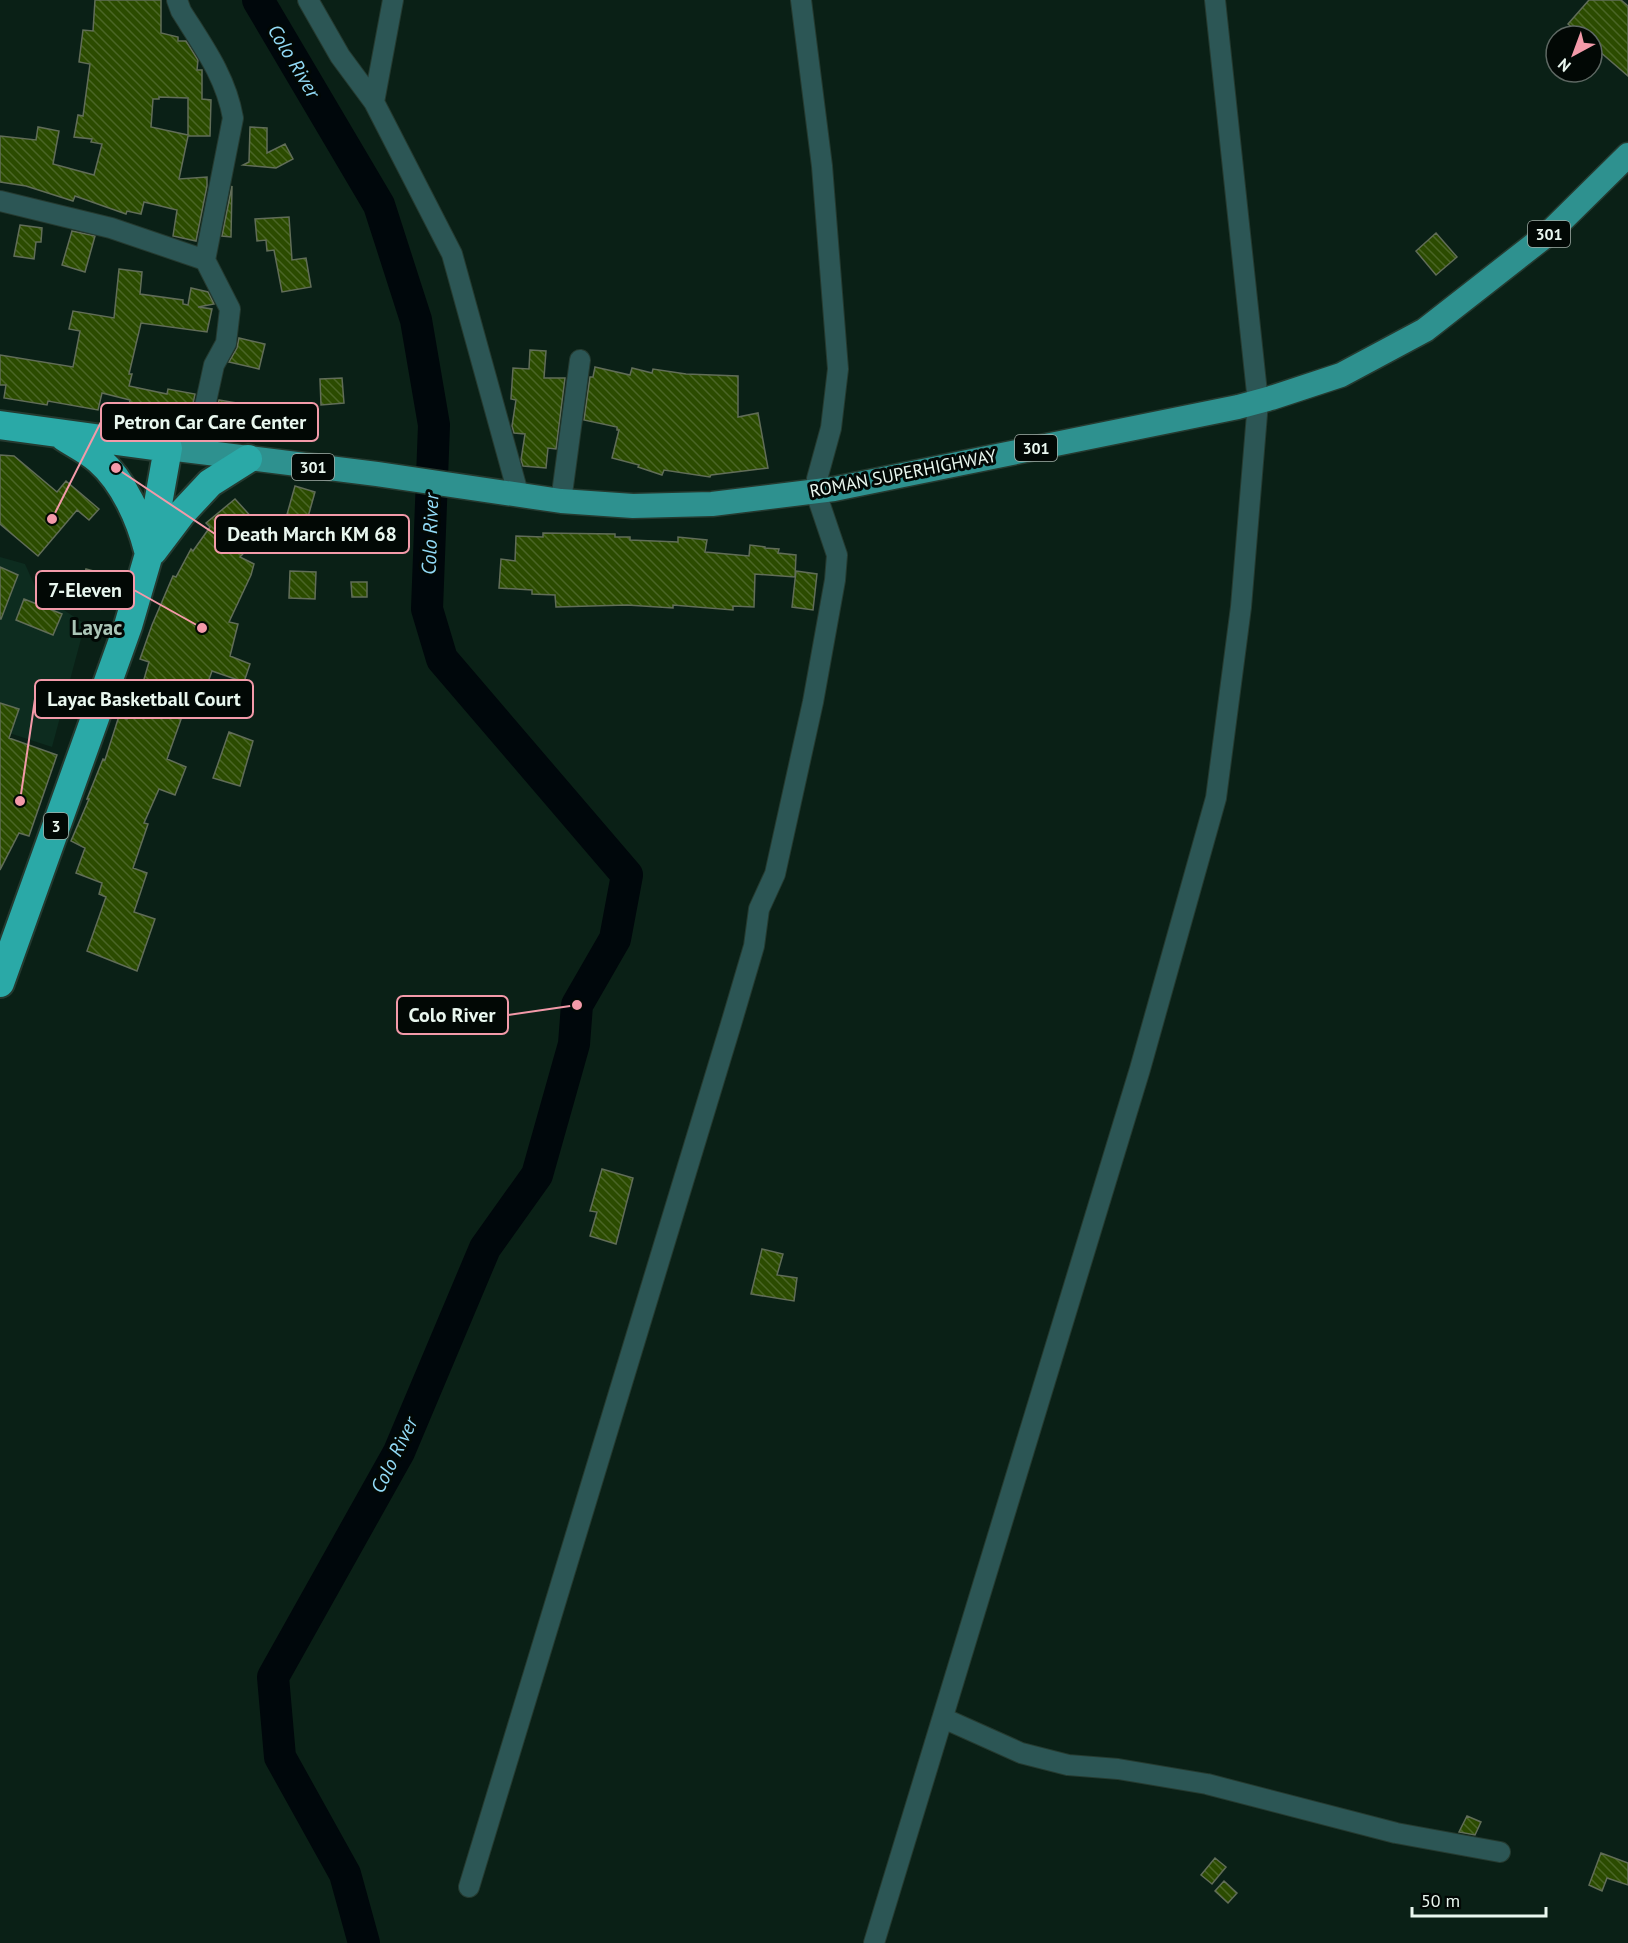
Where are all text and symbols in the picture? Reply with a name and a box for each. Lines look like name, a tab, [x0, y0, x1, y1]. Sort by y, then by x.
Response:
water label: Colo River	[262, 19, 327, 104]
north arrow	[1544, 24, 1604, 84]
text: N	[1554, 54, 1575, 76]
road number: 301	[1528, 221, 1570, 247]
callout: Petron Car Care Center	[101, 403, 318, 441]
text: Petron Car Care Center	[114, 409, 306, 435]
road number: 301	[1015, 435, 1057, 461]
street label: ROMAN SUPERHIGHWAY	[808, 444, 998, 502]
road number: 301	[292, 454, 334, 480]
water label: Colo River	[416, 491, 444, 575]
callout: Death March KM 68	[215, 515, 409, 553]
text: Death March KM 68	[227, 521, 397, 547]
callout: 7-Eleven	[36, 571, 134, 609]
text: 7-Eleven	[48, 577, 122, 603]
district label: Layac	[72, 614, 122, 641]
callout: Layac Basketball Court	[35, 680, 253, 718]
text: Layac Basketball Court	[47, 686, 241, 712]
road number: 3	[44, 813, 68, 839]
callout: Colo River	[397, 996, 508, 1034]
text: Colo River	[409, 1002, 495, 1028]
water label: Colo River	[364, 1411, 424, 1497]
scale bar	[1412, 1880, 1546, 1918]
text: 50 m	[1421, 1889, 1460, 1912]

